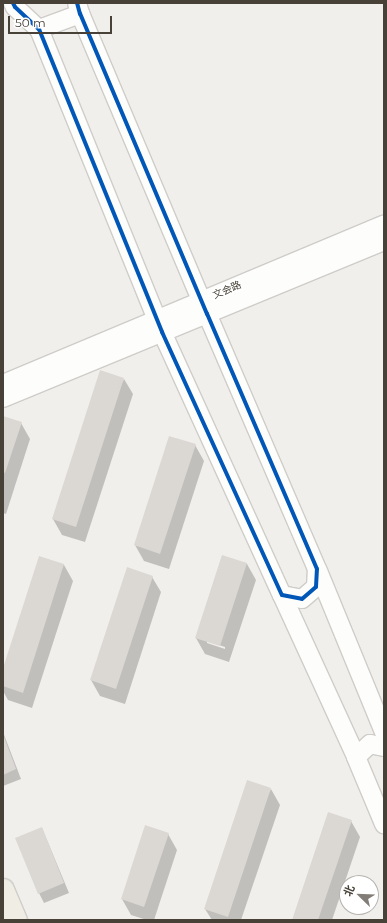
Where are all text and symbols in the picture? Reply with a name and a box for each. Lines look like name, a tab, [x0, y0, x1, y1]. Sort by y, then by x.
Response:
scale bar	[10, 8, 114, 34]
text: 50 m	[15, 15, 46, 30]
street label: 文会路	[211, 279, 243, 301]
north arrow	[339, 875, 379, 915]
text: 北	[340, 883, 357, 898]

